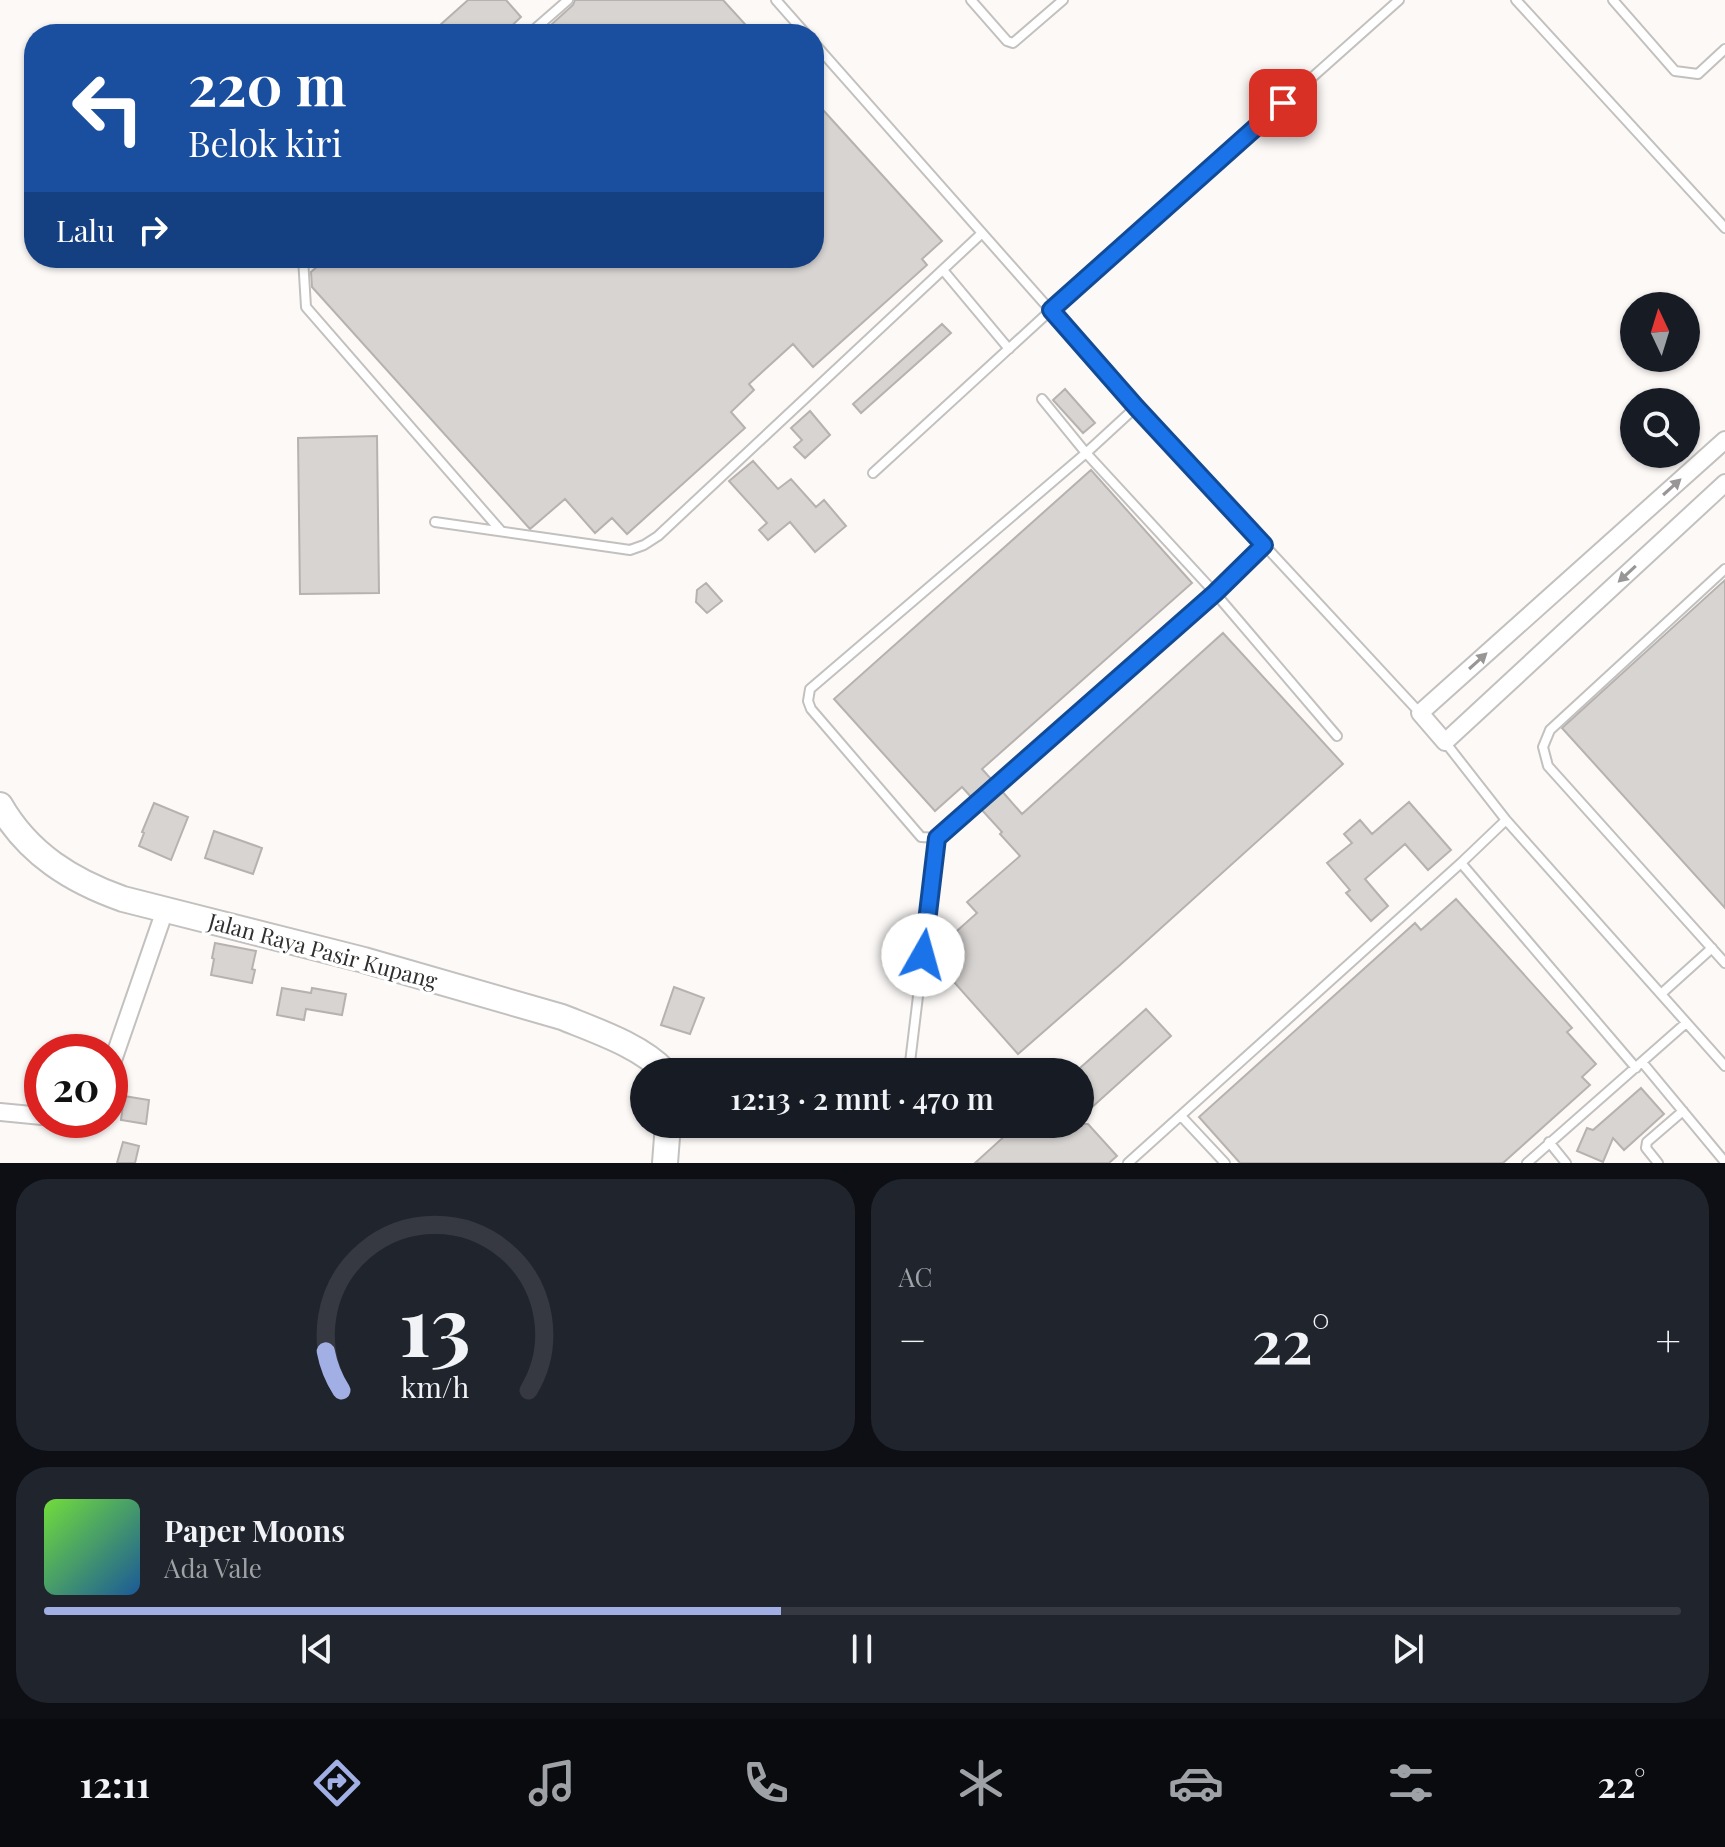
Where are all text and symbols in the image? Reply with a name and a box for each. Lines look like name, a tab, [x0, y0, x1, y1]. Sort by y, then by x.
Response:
text: 220 m	[188, 46, 346, 121]
icon: left	[56, 56, 160, 160]
pin	[1249, 69, 1317, 137]
icon: arrive	[1261, 81, 1305, 125]
text: Belok kiri	[188, 118, 342, 166]
icon: right	[131, 208, 175, 252]
text: Lalu	[56, 210, 115, 250]
north arrow	[1620, 292, 1700, 372]
map controls	[1620, 292, 1700, 468]
button: search	[1620, 388, 1700, 468]
one-way arrow	[1662, 479, 1681, 497]
one-way arrow	[1617, 565, 1636, 583]
one-way arrow	[1468, 653, 1488, 670]
street label: Jalan Raya Pasir Kupang	[204, 905, 441, 995]
position arrow	[881, 913, 965, 997]
speed limit sign: 20	[24, 1034, 128, 1138]
text: 12:13 · 2 mnt · 470 m	[730, 1078, 994, 1118]
text: AC	[899, 1259, 933, 1294]
text: 13	[399, 1267, 471, 1378]
text: 22°	[1252, 1299, 1330, 1379]
text: −	[899, 1309, 927, 1368]
text: +	[1655, 1309, 1681, 1368]
text: km/h	[401, 1367, 470, 1405]
text: Paper Moons	[164, 1510, 345, 1550]
text: Ada Vale	[164, 1550, 262, 1585]
icon: previous	[295, 1627, 339, 1671]
icon: pause	[840, 1627, 884, 1671]
icon: next	[1386, 1627, 1430, 1671]
icon: directions	[309, 1755, 365, 1811]
icon: music	[524, 1755, 580, 1811]
icon: phone	[738, 1755, 794, 1811]
icon: climate	[953, 1755, 1009, 1811]
icon: car	[1168, 1755, 1224, 1811]
icon: filters	[1383, 1755, 1439, 1811]
text: 12:11	[79, 1759, 150, 1807]
text: 22°	[1598, 1759, 1646, 1807]

